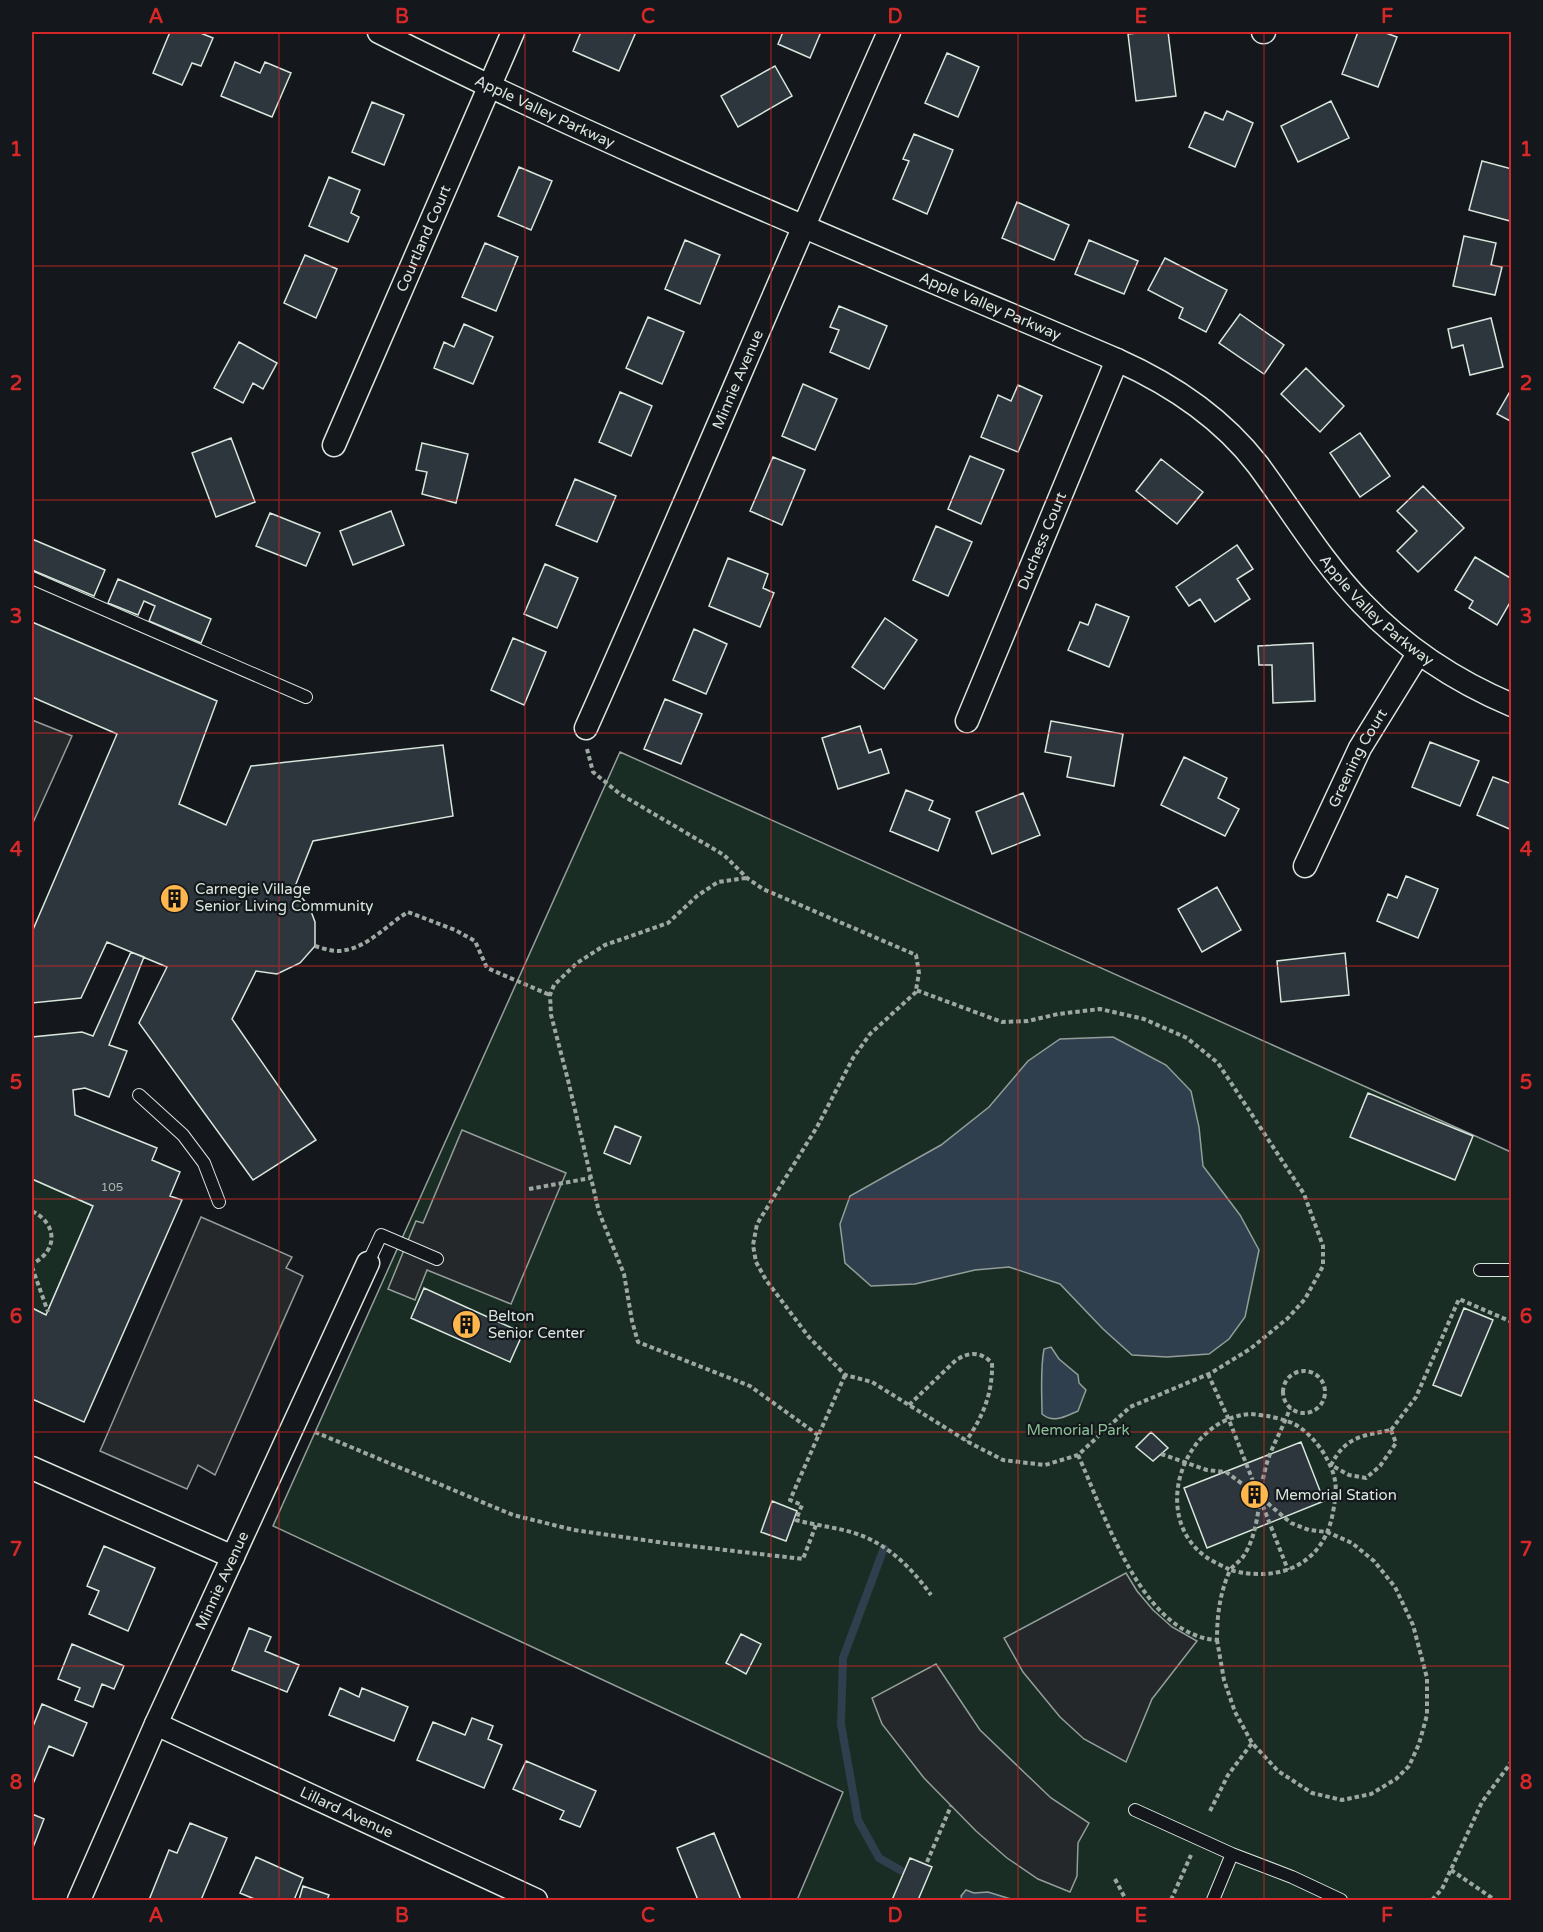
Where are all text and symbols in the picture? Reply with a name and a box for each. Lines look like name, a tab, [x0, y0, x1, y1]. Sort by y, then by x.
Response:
text: A	[149, 5, 164, 29]
text: B	[395, 5, 409, 29]
text: C	[641, 5, 655, 29]
text: D	[887, 5, 903, 29]
text: E	[1135, 5, 1148, 29]
text: F	[1381, 5, 1393, 29]
street label: Apple Valley Parkway	[472, 71, 618, 152]
text: 1	[10, 138, 22, 162]
text: 1	[1520, 138, 1532, 162]
street label: Courtland Court	[392, 182, 455, 295]
street label: Apple Valley Parkway	[917, 268, 1064, 344]
street label: Minnie Avenue	[708, 327, 767, 432]
text: 2	[10, 372, 22, 396]
text: 2	[1520, 372, 1532, 396]
street label: Duchess Court	[1014, 489, 1070, 592]
street label: Apple Valley Parkway	[1316, 551, 1437, 669]
text: 3	[10, 605, 22, 629]
text: 3	[1520, 605, 1532, 629]
street label: Greening Court	[1324, 705, 1391, 811]
text: 4	[10, 838, 23, 862]
text: 4	[1520, 838, 1533, 862]
place label: Carnegie Village Senior Living Community	[195, 880, 373, 915]
building icon: Carnegie Village Senior Living Community	[158, 882, 190, 914]
text: 5	[10, 1071, 22, 1095]
text: 5	[1520, 1071, 1532, 1095]
house number: 105	[101, 1180, 123, 1194]
text: 6	[10, 1305, 22, 1329]
text: 6	[1520, 1305, 1532, 1329]
place label: Belton Senior Center	[488, 1307, 585, 1342]
building icon: Belton Senior Center	[451, 1309, 483, 1341]
park label: Memorial Park	[1026, 1421, 1130, 1439]
building icon: Memorial Station	[1238, 1479, 1270, 1511]
place label: Memorial Station	[1275, 1486, 1397, 1504]
street label: Minnie Avenue	[192, 1529, 252, 1633]
text: 7	[10, 1538, 22, 1562]
text: 7	[1520, 1538, 1532, 1562]
text: 8	[10, 1771, 22, 1795]
text: 8	[1520, 1771, 1532, 1795]
street label: Lillard Avenue	[297, 1783, 396, 1842]
text: A	[149, 1904, 164, 1928]
text: B	[395, 1904, 409, 1928]
text: C	[641, 1904, 655, 1928]
text: D	[887, 1904, 903, 1928]
text: E	[1135, 1904, 1148, 1928]
text: F	[1381, 1904, 1393, 1928]

